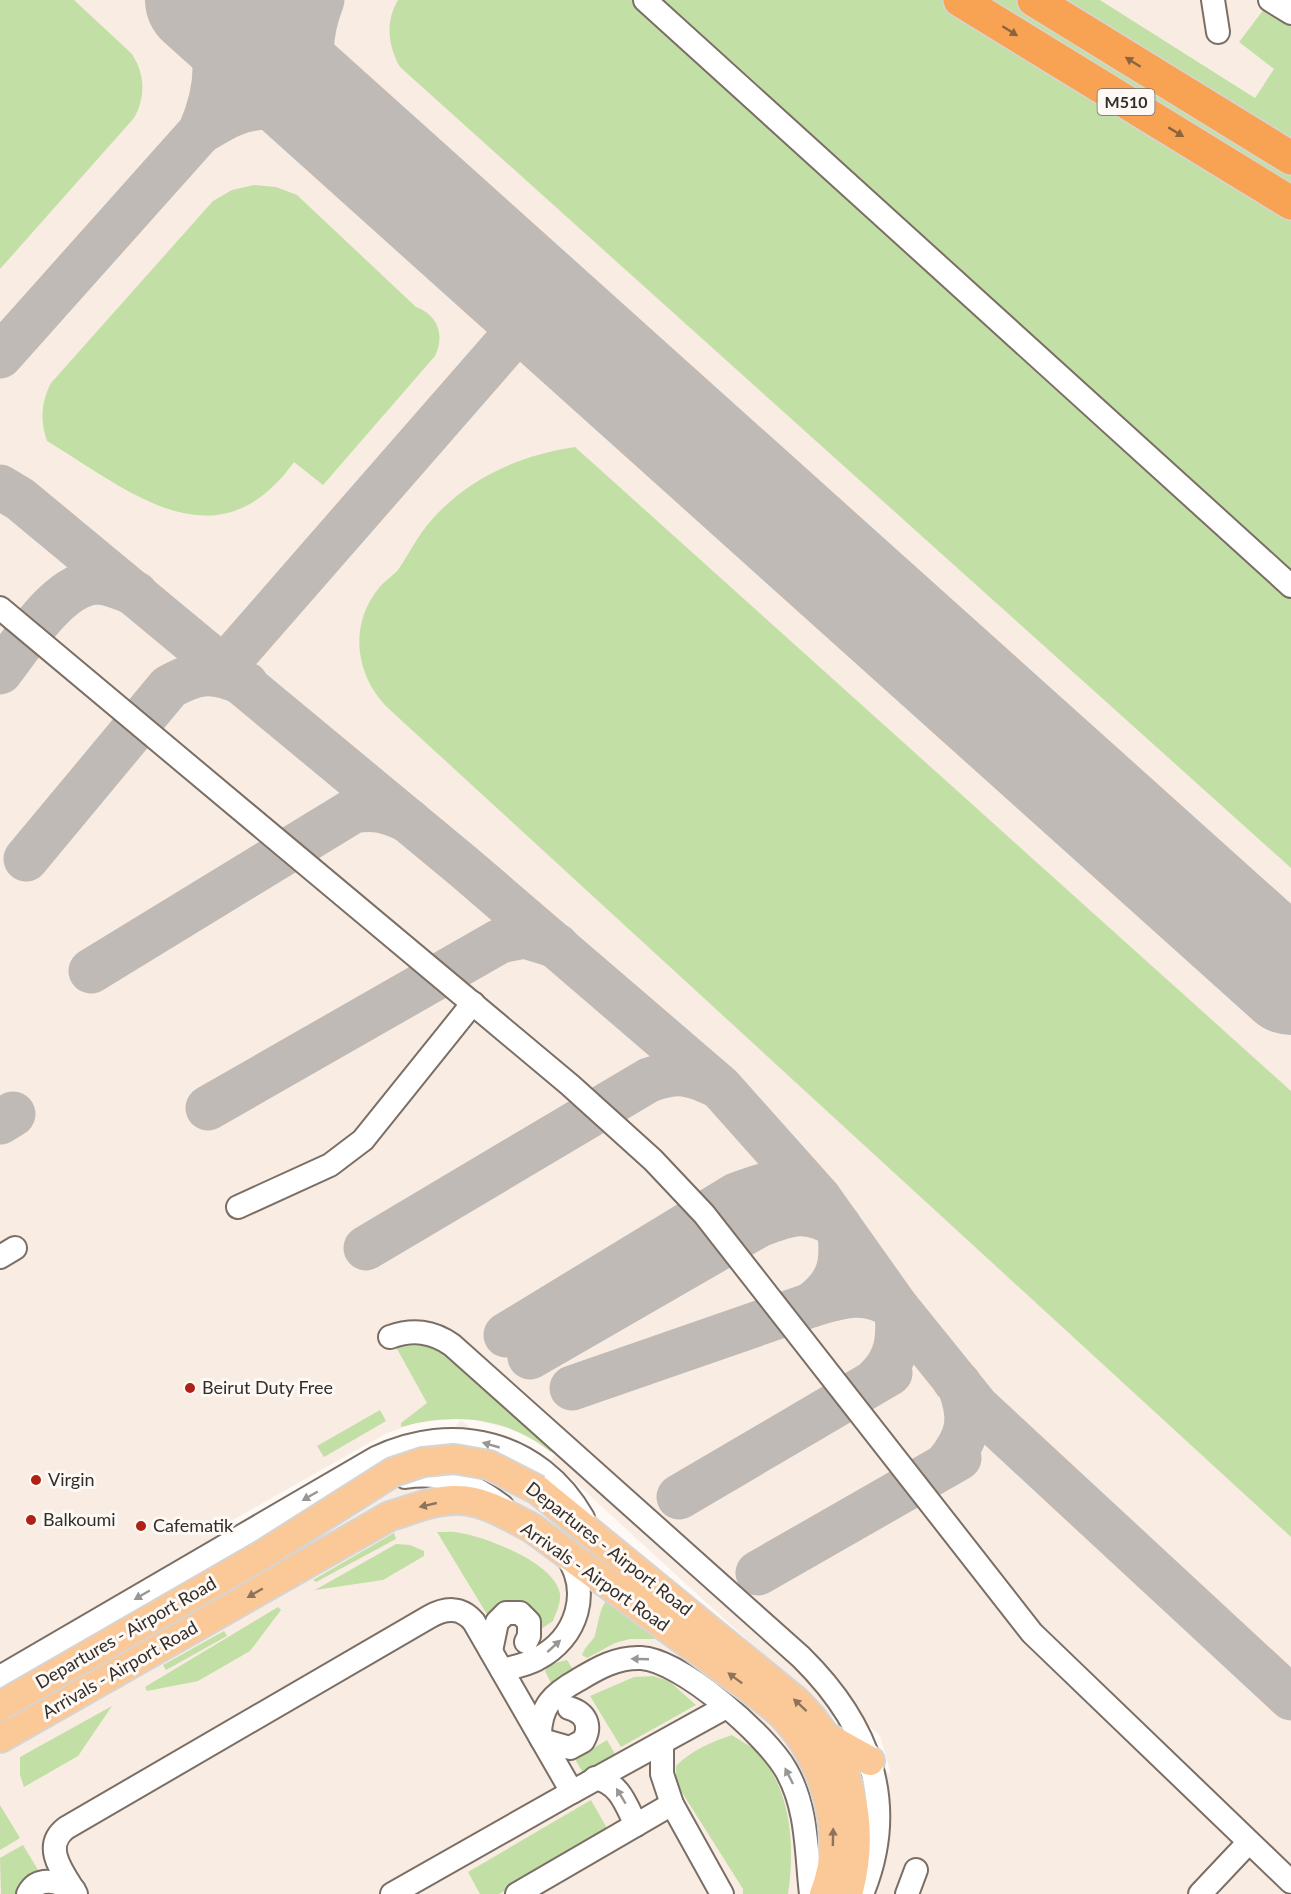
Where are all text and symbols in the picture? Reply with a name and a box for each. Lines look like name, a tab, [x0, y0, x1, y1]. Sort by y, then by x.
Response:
one-way arrow	[1002, 26, 1018, 37]
one-way arrow	[1125, 57, 1141, 68]
road number: M510	[1098, 89, 1154, 115]
one-way arrow	[1168, 127, 1184, 138]
place label: Beirut Duty Free	[202, 1376, 333, 1398]
marker: Beirut Duty Free	[183, 1381, 197, 1395]
one-way arrow	[482, 1439, 500, 1449]
place label: Virgin	[48, 1468, 95, 1490]
marker: Virgin	[29, 1473, 43, 1487]
street label: Departures - Airport Road	[522, 1477, 697, 1620]
one-way arrow	[302, 1491, 318, 1502]
one-way arrow	[419, 1501, 437, 1511]
place label: Balkoumi	[43, 1508, 116, 1530]
marker: Balkoumi	[24, 1513, 38, 1527]
place label: Cafematik	[153, 1514, 234, 1536]
street label: Arrivals - Airport Road	[517, 1517, 674, 1636]
marker: Cafematik	[134, 1519, 148, 1533]
street label: Departures - Airport Road	[31, 1571, 220, 1693]
one-way arrow	[246, 1588, 263, 1598]
one-way arrow	[134, 1589, 150, 1600]
street label: Arrivals - Airport Road	[38, 1616, 201, 1723]
one-way arrow	[547, 1639, 562, 1653]
one-way arrow	[630, 1654, 649, 1663]
one-way arrow	[728, 1672, 744, 1684]
one-way arrow	[792, 1698, 807, 1712]
one-way arrow	[784, 1767, 794, 1784]
one-way arrow	[615, 1788, 626, 1804]
one-way arrow	[828, 1827, 838, 1846]

